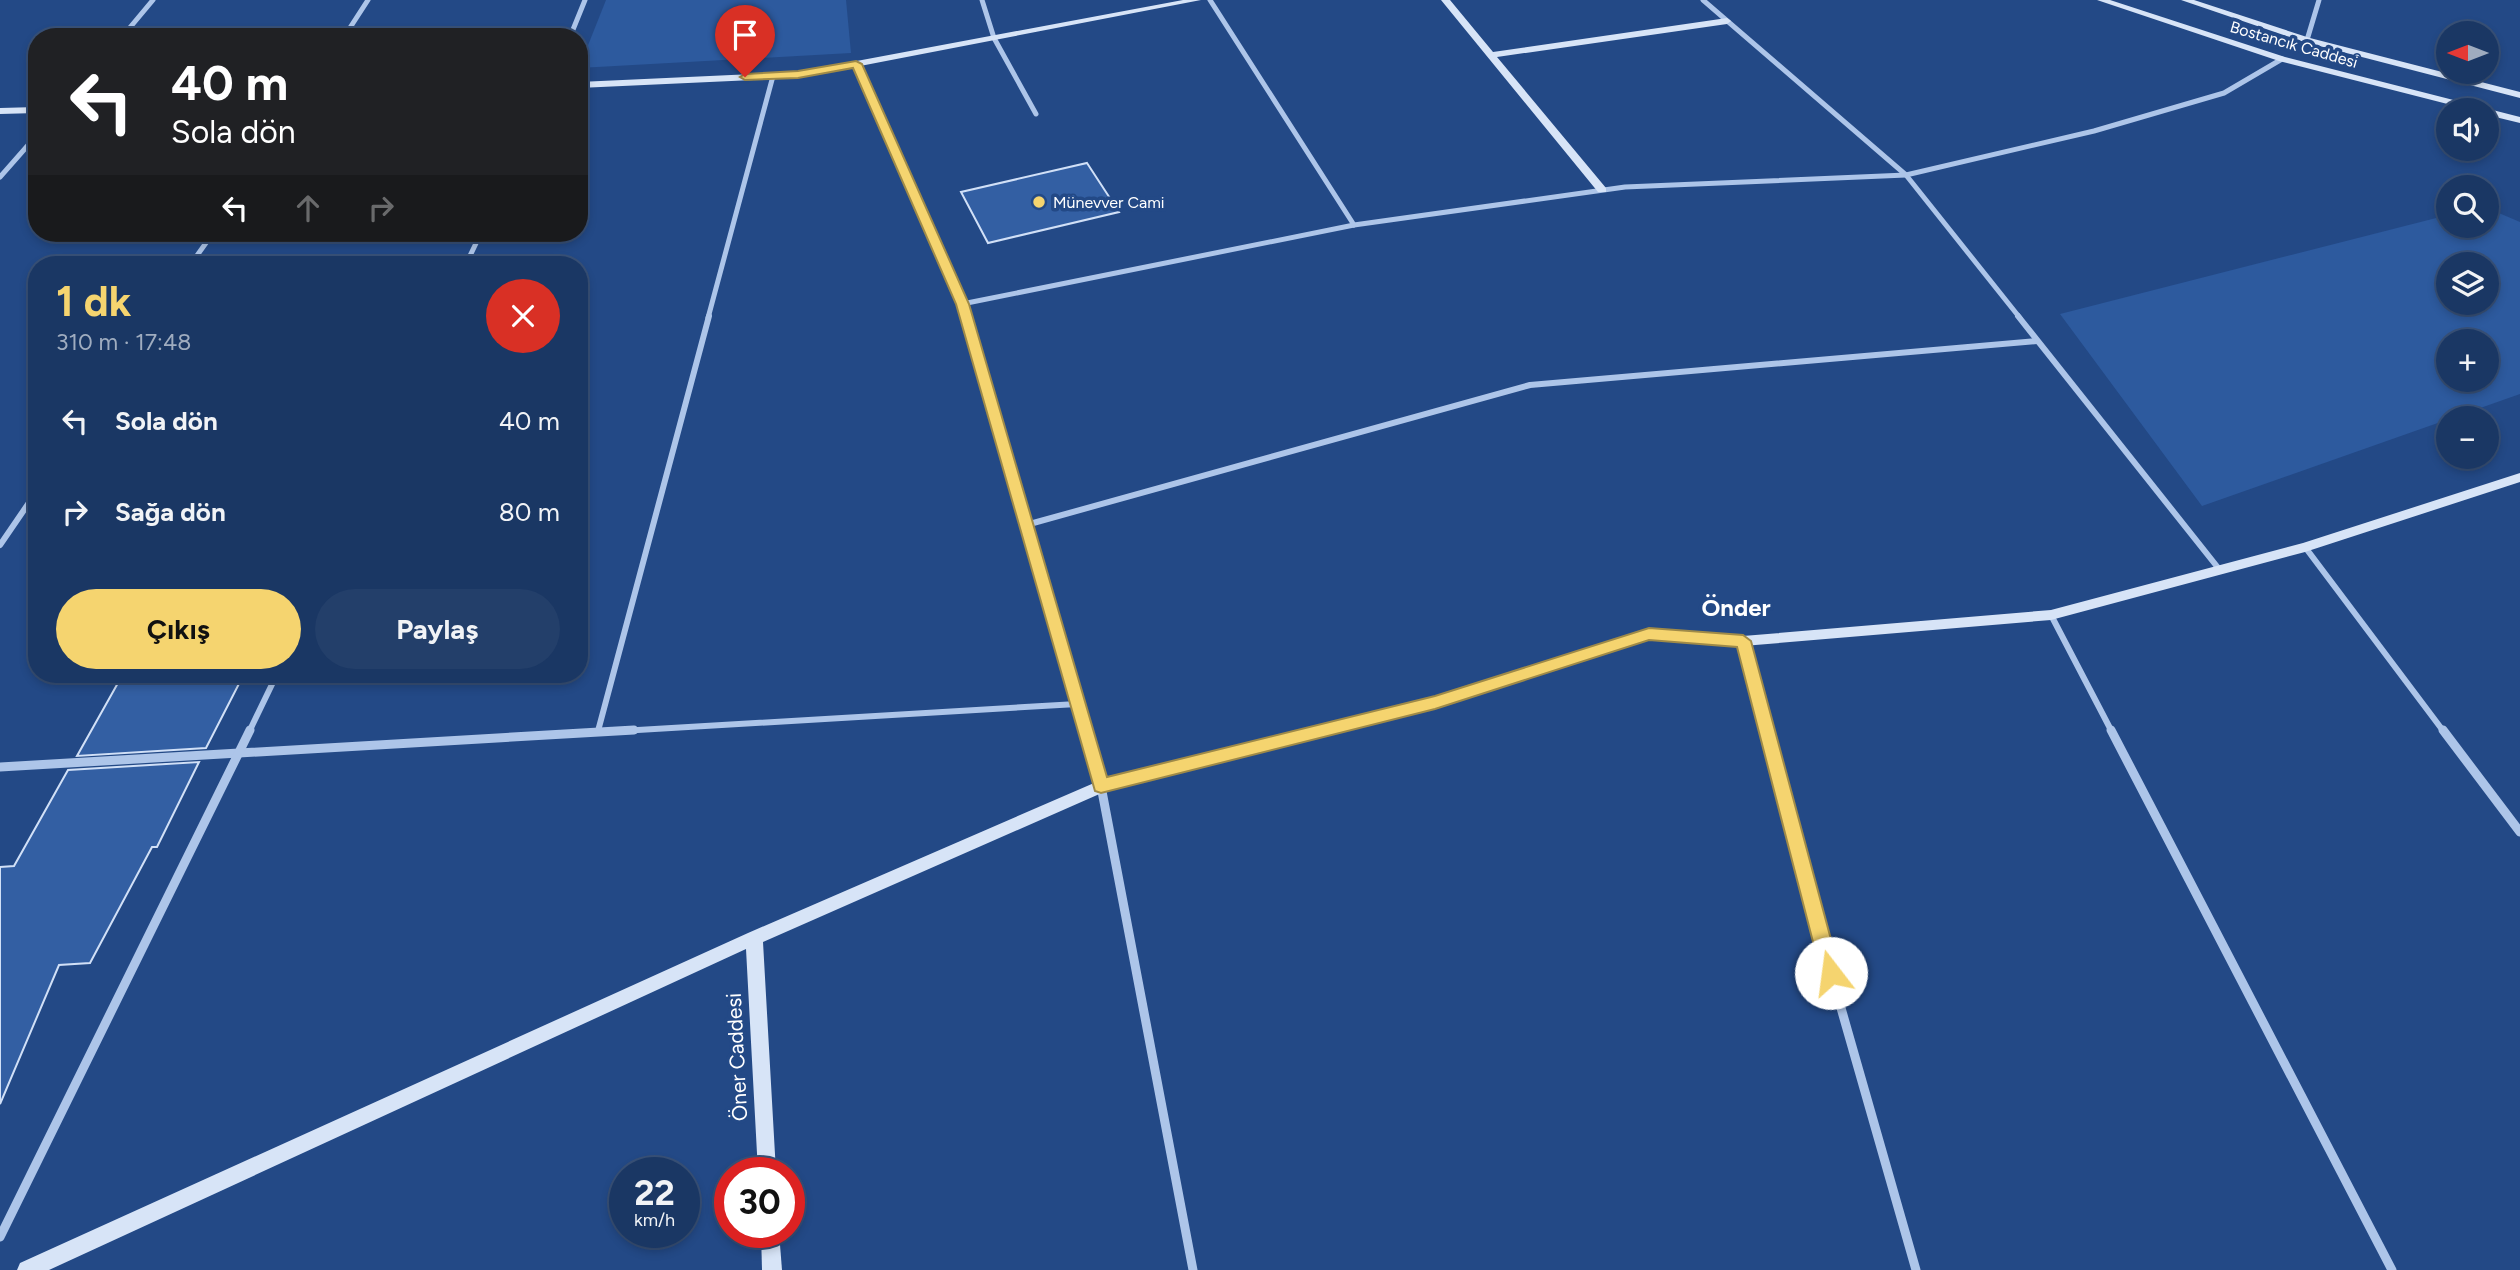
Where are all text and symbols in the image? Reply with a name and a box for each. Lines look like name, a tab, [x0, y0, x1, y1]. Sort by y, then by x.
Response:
pin	[715, 5, 775, 77]
icon: arrive	[726, 16, 764, 54]
street label: Bostancık Caddesi	[2228, 17, 2360, 72]
north arrow	[2436, 21, 2499, 84]
map controls	[2436, 21, 2499, 469]
text: 40 m	[171, 53, 288, 112]
icon: left	[56, 56, 147, 147]
button: sound	[2436, 98, 2499, 161]
text: Sola dön	[171, 113, 296, 151]
button: search	[2436, 175, 2499, 238]
icon: left	[216, 189, 254, 227]
icon: ahead	[289, 189, 327, 227]
icon: right	[362, 189, 400, 227]
place label: Münevver Cami	[1053, 193, 1165, 212]
marker: Münevver Cami	[1031, 194, 1047, 210]
button: layers	[2436, 252, 2499, 315]
text: 1 dk	[56, 276, 131, 327]
button: close	[486, 279, 560, 353]
text: 310 m · 17:48	[56, 328, 191, 356]
button: +	[2436, 329, 2499, 392]
icon: left	[56, 402, 94, 440]
text: Sola dön	[115, 405, 218, 437]
text: 40 m	[499, 405, 560, 437]
button: −	[2436, 406, 2499, 469]
icon: right	[56, 493, 94, 531]
text: Sağa dön	[115, 496, 226, 528]
text: 80 m	[499, 496, 560, 528]
button: Çıkış	[56, 589, 301, 669]
button: Paylaş	[315, 589, 560, 669]
district label: Önder	[1701, 593, 1771, 622]
position arrow	[1794, 936, 1868, 1010]
street label: Öner Caddesi	[721, 992, 752, 1122]
speed limit sign: 30	[714, 1157, 805, 1248]
text: 22	[634, 1172, 675, 1214]
text: km/h	[634, 1209, 675, 1231]

